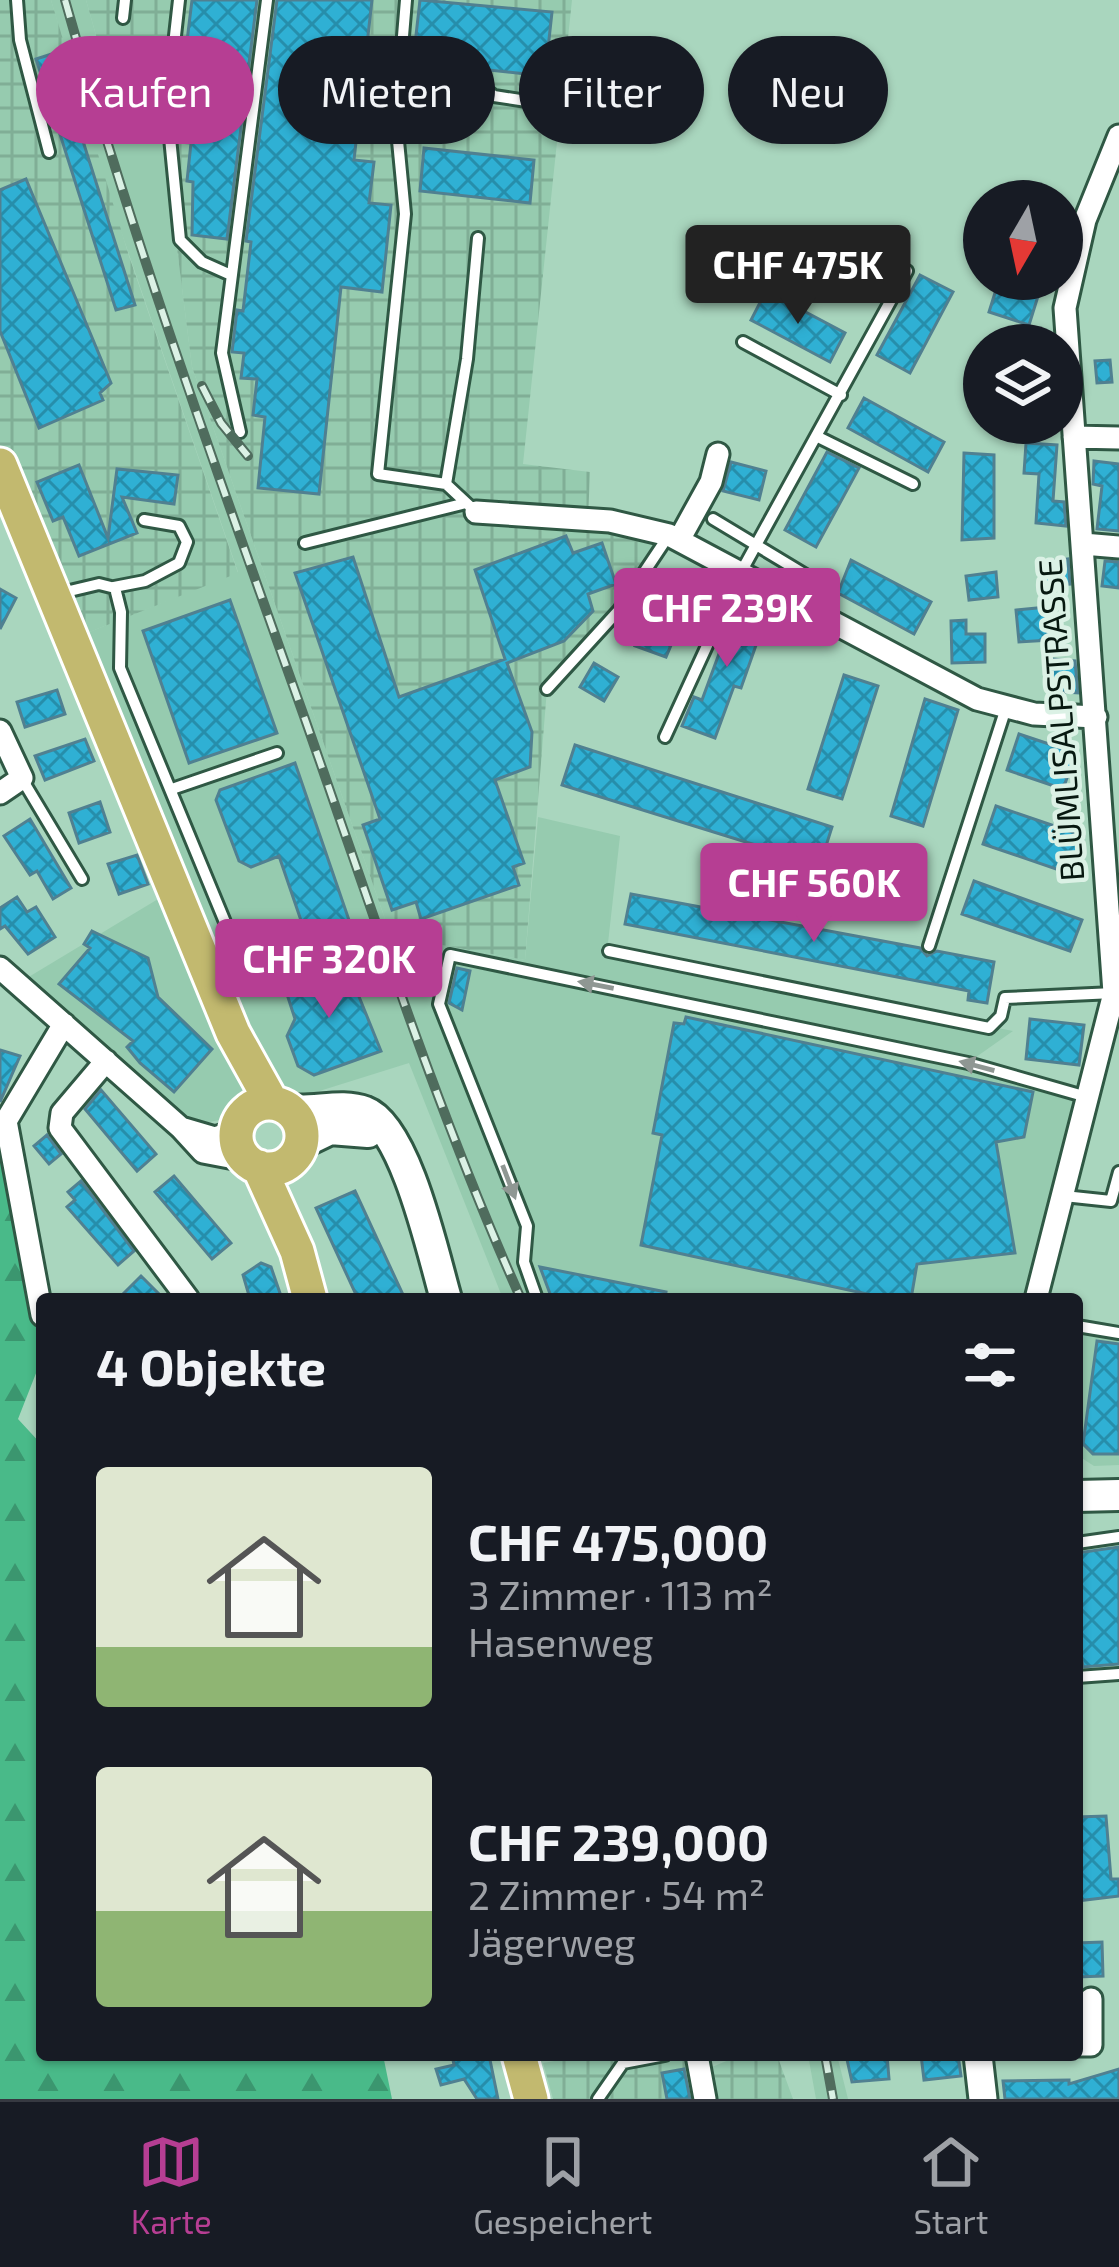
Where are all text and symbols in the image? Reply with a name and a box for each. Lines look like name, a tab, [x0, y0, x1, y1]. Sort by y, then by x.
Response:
chip: Kaufen	[36, 36, 254, 144]
chip: Mieten	[278, 36, 495, 144]
chip: Filter	[519, 36, 704, 144]
chip: Neu	[728, 36, 888, 144]
north arrow	[963, 180, 1083, 300]
map controls	[963, 180, 1083, 444]
pin: CHF 475K	[674, 225, 922, 327]
text: CHF 475K	[712, 240, 884, 287]
button: layers	[963, 324, 1083, 444]
street label: BLÜMLISALPSTRASSE	[1029, 558, 1091, 882]
pin: CHF 239K	[603, 568, 851, 670]
text: CHF 239K	[641, 583, 813, 630]
pin: CHF 560K	[690, 843, 938, 945]
text: CHF 560K	[727, 858, 901, 905]
pin: CHF 320K	[205, 919, 453, 1021]
text: CHF 320K	[242, 934, 416, 981]
one-way arrow	[576, 974, 614, 993]
one-way arrow	[959, 1055, 996, 1074]
one-way arrow	[501, 1164, 520, 1200]
icon: filters	[957, 1332, 1023, 1398]
text: 4 Objekte	[96, 1335, 326, 1396]
text: CHF 475,000	[468, 1510, 768, 1571]
icon: home	[192, 1515, 336, 1659]
text: 3 Zimmer · 113 m²	[468, 1571, 773, 1618]
text: Hasenweg	[468, 1618, 654, 1665]
text: CHF 239,000	[468, 1810, 769, 1871]
icon: home	[192, 1815, 336, 1959]
text: 2 Zimmer · 54 m²	[468, 1871, 765, 1918]
text: Jägerweg	[468, 1918, 636, 1965]
tab: Karte	[131, 2129, 212, 2241]
tab: Gespeichert	[473, 2129, 652, 2241]
tab: Start	[914, 2129, 988, 2241]

